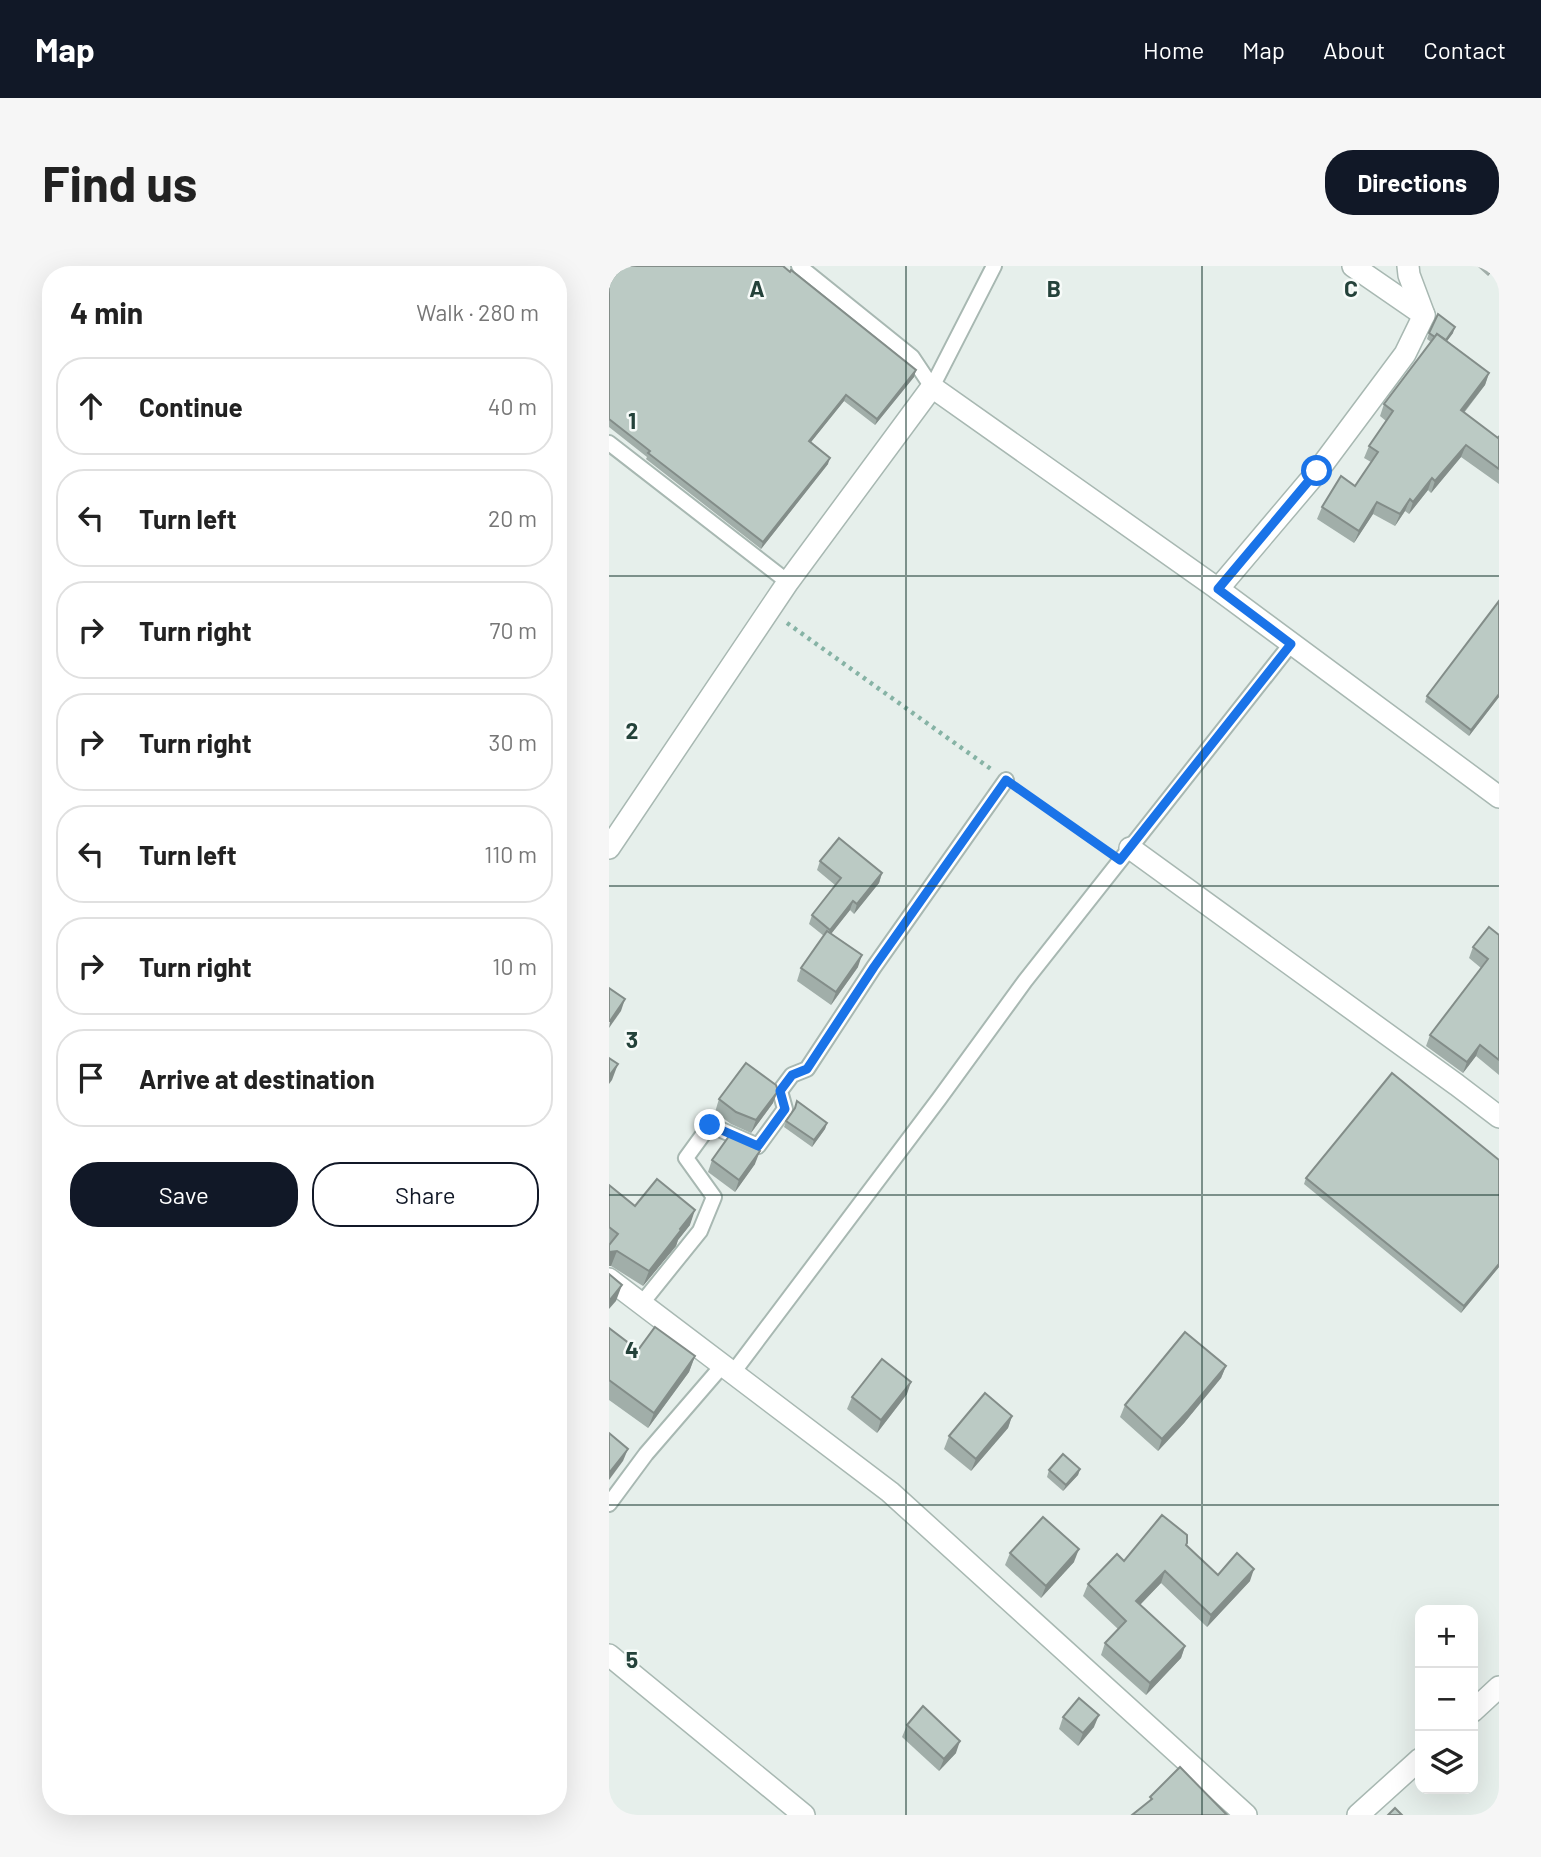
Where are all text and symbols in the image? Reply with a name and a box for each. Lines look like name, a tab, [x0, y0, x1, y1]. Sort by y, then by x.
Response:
text: Map	[35, 29, 95, 69]
text: Home	[1143, 35, 1204, 64]
text: Map	[1242, 35, 1285, 64]
text: About	[1323, 35, 1385, 64]
text: Contact	[1423, 35, 1506, 64]
button: Directions	[1325, 150, 1499, 215]
text: Find us	[42, 153, 197, 212]
text: A	[749, 274, 765, 302]
text: B	[1047, 274, 1061, 302]
text: C	[1344, 274, 1358, 302]
text: 4 min	[70, 294, 143, 330]
text: Walk · 280 m	[416, 298, 539, 326]
icon: ahead	[72, 387, 110, 425]
text: Continue	[139, 391, 243, 422]
text: 40 m	[488, 392, 537, 420]
text: 1	[628, 406, 636, 434]
route start	[1301, 455, 1332, 486]
icon: left	[72, 499, 110, 537]
text: Turn left	[139, 503, 237, 534]
text: 20 m	[488, 504, 537, 532]
icon: right	[72, 611, 110, 649]
text: Turn right	[139, 615, 252, 646]
text: 70 m	[490, 616, 537, 644]
text: 2	[626, 716, 638, 744]
icon: right	[72, 723, 110, 761]
text: Turn right	[139, 727, 252, 758]
text: 30 m	[489, 728, 537, 756]
icon: left	[72, 835, 110, 873]
text: Turn left	[139, 839, 237, 870]
text: 110 m	[484, 840, 537, 868]
icon: right	[72, 947, 110, 985]
text: Turn right	[139, 951, 252, 982]
text: 10 m	[492, 952, 537, 980]
text: 3	[626, 1025, 638, 1053]
icon: arrive	[72, 1059, 110, 1097]
text: Arrive at destination	[139, 1063, 375, 1094]
route end	[694, 1109, 725, 1140]
button: Save	[70, 1162, 298, 1227]
button: Share	[312, 1162, 539, 1227]
text: 4	[625, 1335, 639, 1363]
map controls	[1415, 1605, 1478, 1794]
button: +	[1415, 1605, 1478, 1668]
text: 5	[626, 1645, 638, 1673]
button: −	[1415, 1668, 1478, 1731]
button: layers	[1415, 1731, 1478, 1794]

